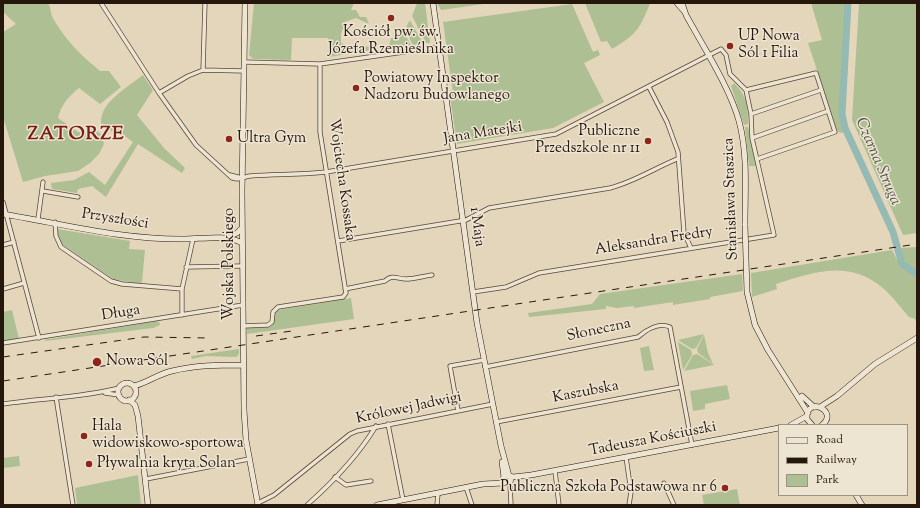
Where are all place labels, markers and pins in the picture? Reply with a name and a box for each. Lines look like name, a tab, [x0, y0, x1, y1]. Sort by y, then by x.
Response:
marker: Kościół pw. św. Józefa Rzemieślnika	[386, 13, 396, 23]
place label: Kościół pw. św. Józefa Rzemieślnika	[328, 24, 454, 59]
place label: UP Nowa Sól 1 Filia	[738, 28, 800, 63]
marker: UP Nowa Sól 1 Filia	[725, 41, 735, 51]
place label: Powiatowy Inspektor Nadzoru Budowlanego	[364, 70, 510, 105]
marker: Powiatowy Inspektor Nadzoru Budowlanego	[351, 83, 361, 93]
place label: Publiczne Przedszkole nr 11	[535, 123, 640, 158]
place label: Ultra Gym	[237, 130, 306, 148]
marker: Ultra Gym	[224, 134, 234, 144]
marker: Publiczne Przedszkole nr 11	[643, 136, 653, 146]
place label: Nowa Sól	[106, 353, 168, 371]
marker: Nowa Sól	[91, 356, 103, 368]
place label: Hala widowiskowo-sportowa	[92, 418, 244, 453]
marker: Hala widowiskowo-sportowa	[79, 431, 89, 441]
place label: Pływalnia kryta Solan	[97, 455, 236, 473]
marker: Pływalnia kryta Solan	[84, 459, 94, 469]
place label: Publiczna Szkoła Podstawowa nr 6	[500, 479, 717, 497]
marker: Publiczna Szkoła Podstawowa nr 6	[720, 483, 730, 493]

